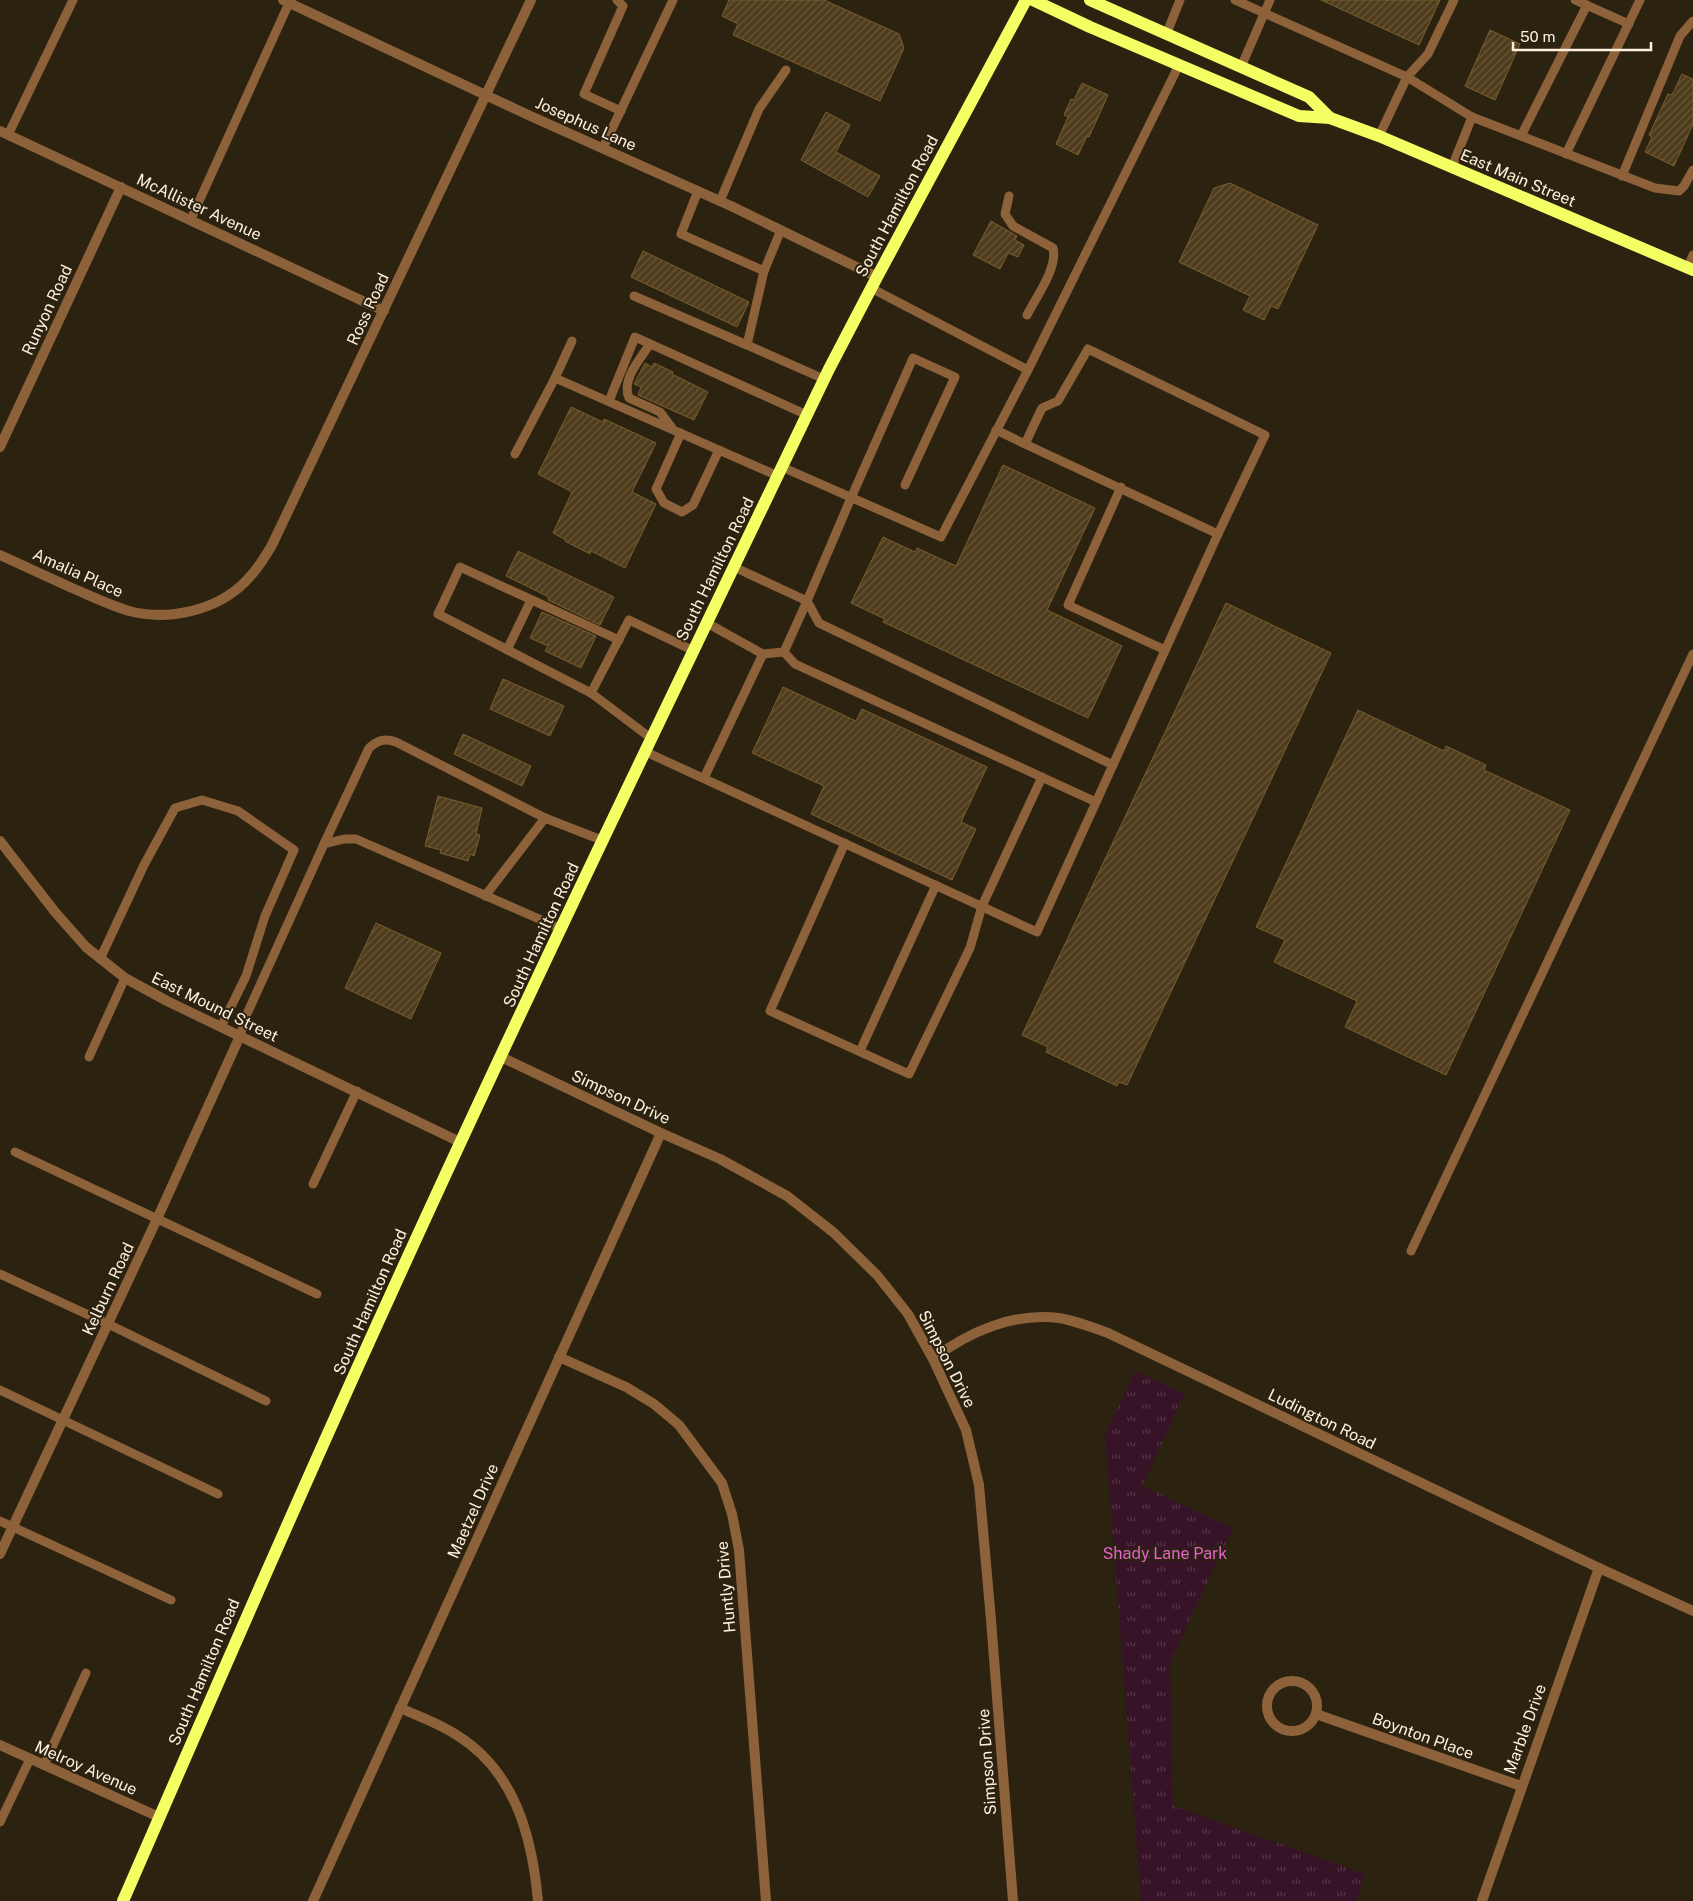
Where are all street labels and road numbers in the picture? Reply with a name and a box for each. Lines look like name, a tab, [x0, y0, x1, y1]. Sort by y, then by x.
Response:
street label: Josephus Lane	[533, 93, 639, 155]
street label: South Hamilton Road	[852, 132, 942, 280]
street label: East Main Street	[1457, 145, 1579, 211]
street label: McAllister Avenue	[134, 170, 264, 244]
street label: Runyon Road	[18, 262, 76, 358]
street label: Ross Road	[343, 270, 393, 348]
street label: South Hamilton Road	[672, 494, 758, 644]
street label: Amalia Place	[30, 545, 126, 601]
street label: South Hamilton Road	[499, 860, 583, 1010]
street label: East Mound Street	[149, 968, 281, 1046]
street label: Simpson Drive	[569, 1066, 673, 1128]
street label: South Hamilton Road	[329, 1226, 411, 1378]
street label: Kelburn Road	[78, 1239, 138, 1339]
street label: Simpson Drive	[914, 1307, 980, 1411]
street label: Ludington Road	[1265, 1385, 1379, 1453]
street label: Maetzel Drive	[444, 1461, 502, 1561]
street label: Huntly Drive	[713, 1540, 739, 1634]
street label: South Hamilton Road	[164, 1596, 244, 1748]
street label: Marble Drive	[1500, 1681, 1550, 1777]
street label: Simpson Drive	[974, 1708, 1000, 1816]
street label: Boynton Place	[1370, 1709, 1476, 1763]
street label: Melroy Avenue	[32, 1737, 140, 1799]

